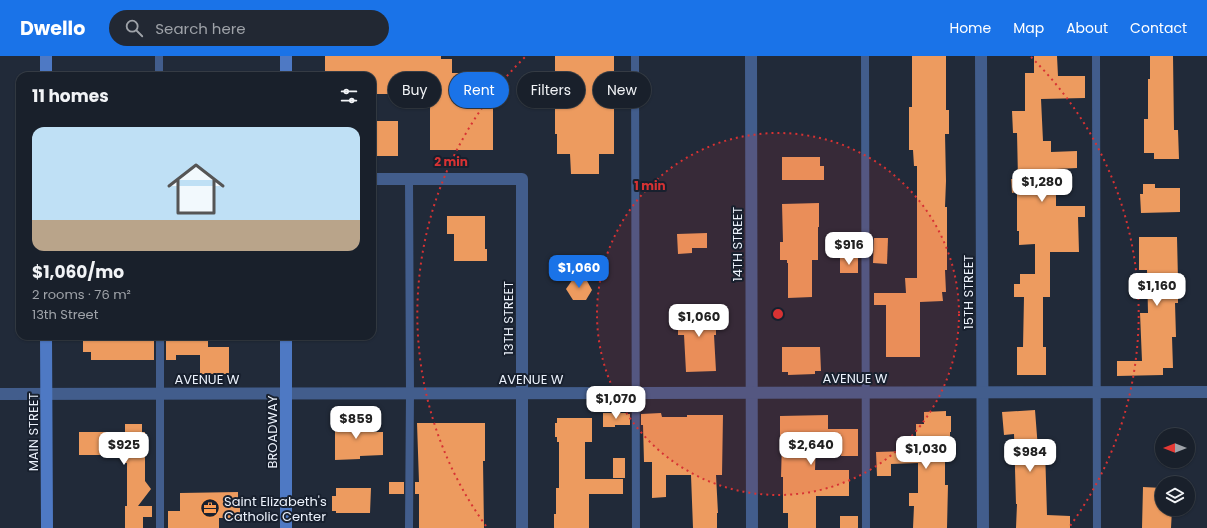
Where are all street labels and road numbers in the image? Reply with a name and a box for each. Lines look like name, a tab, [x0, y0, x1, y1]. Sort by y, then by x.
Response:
street label: 14TH STREET	[728, 207, 747, 281]
street label: 15TH STREET	[959, 255, 978, 329]
street label: 13TH STREET	[499, 281, 518, 355]
street label: AVENUE W	[823, 369, 888, 388]
street label: AVENUE W	[175, 370, 240, 389]
street label: AVENUE W	[499, 370, 564, 389]
street label: MAIN STREET	[24, 393, 43, 471]
street label: BROADWAY	[263, 395, 282, 469]

